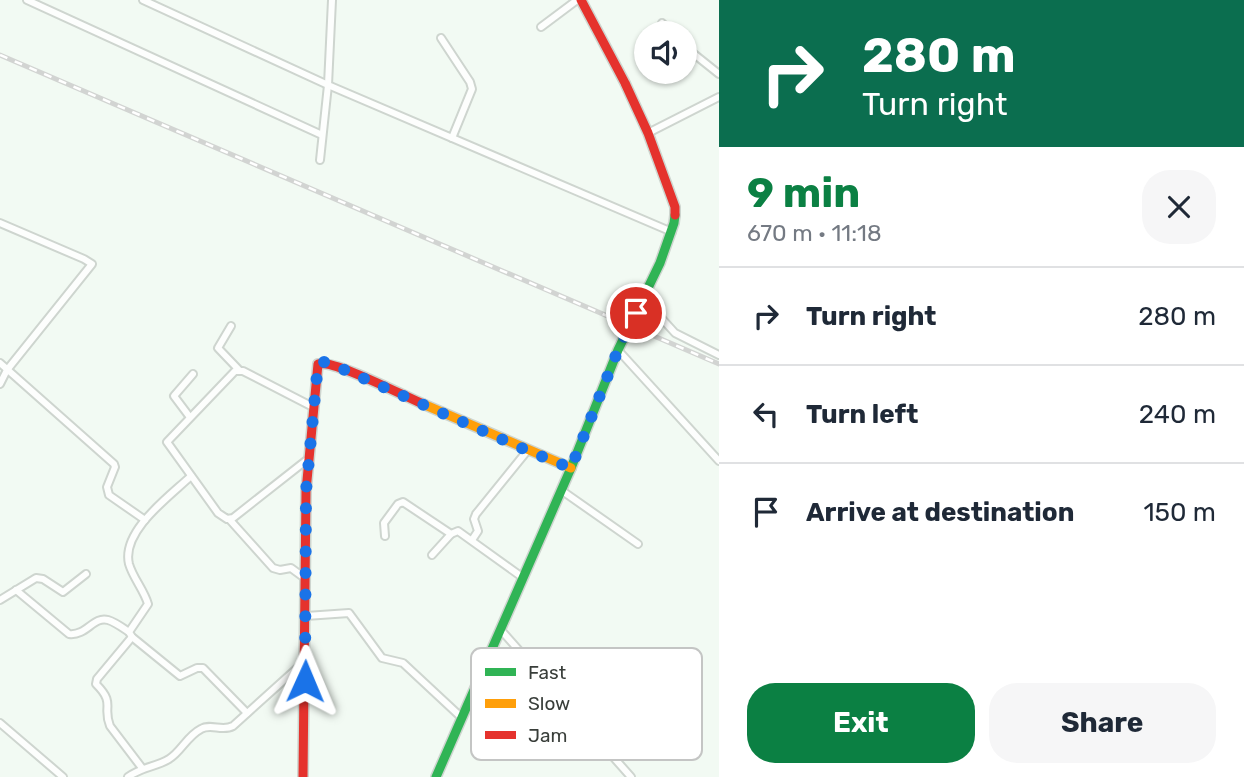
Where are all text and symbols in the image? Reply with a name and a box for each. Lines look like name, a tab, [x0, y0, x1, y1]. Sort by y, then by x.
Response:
map controls	[634, 21, 697, 84]
button: sound	[634, 21, 697, 84]
text: 280 m	[862, 26, 1016, 84]
icon: right	[747, 28, 838, 119]
text: Turn right	[862, 85, 1007, 123]
text: 9 min	[747, 168, 860, 218]
button: close	[1142, 170, 1216, 244]
text: 670 m · 11:18	[747, 219, 882, 247]
pin	[606, 283, 666, 343]
icon: arrive	[617, 294, 655, 332]
icon: right	[747, 297, 785, 335]
text: Turn right	[806, 301, 936, 332]
text: 280 m	[1138, 301, 1216, 332]
icon: left	[747, 395, 785, 433]
text: Turn left	[806, 399, 918, 430]
text: 240 m	[1139, 399, 1216, 430]
icon: arrive	[747, 493, 785, 531]
text: Arrive at destination	[806, 497, 1074, 528]
text: 150 m	[1143, 497, 1216, 528]
position arrow	[268, 644, 342, 718]
legend	[471, 648, 702, 760]
text: Fast	[528, 661, 567, 684]
button: Exit	[747, 683, 975, 763]
button: Share	[989, 683, 1216, 763]
text: Slow	[528, 692, 570, 715]
text: Jam	[528, 724, 567, 747]

